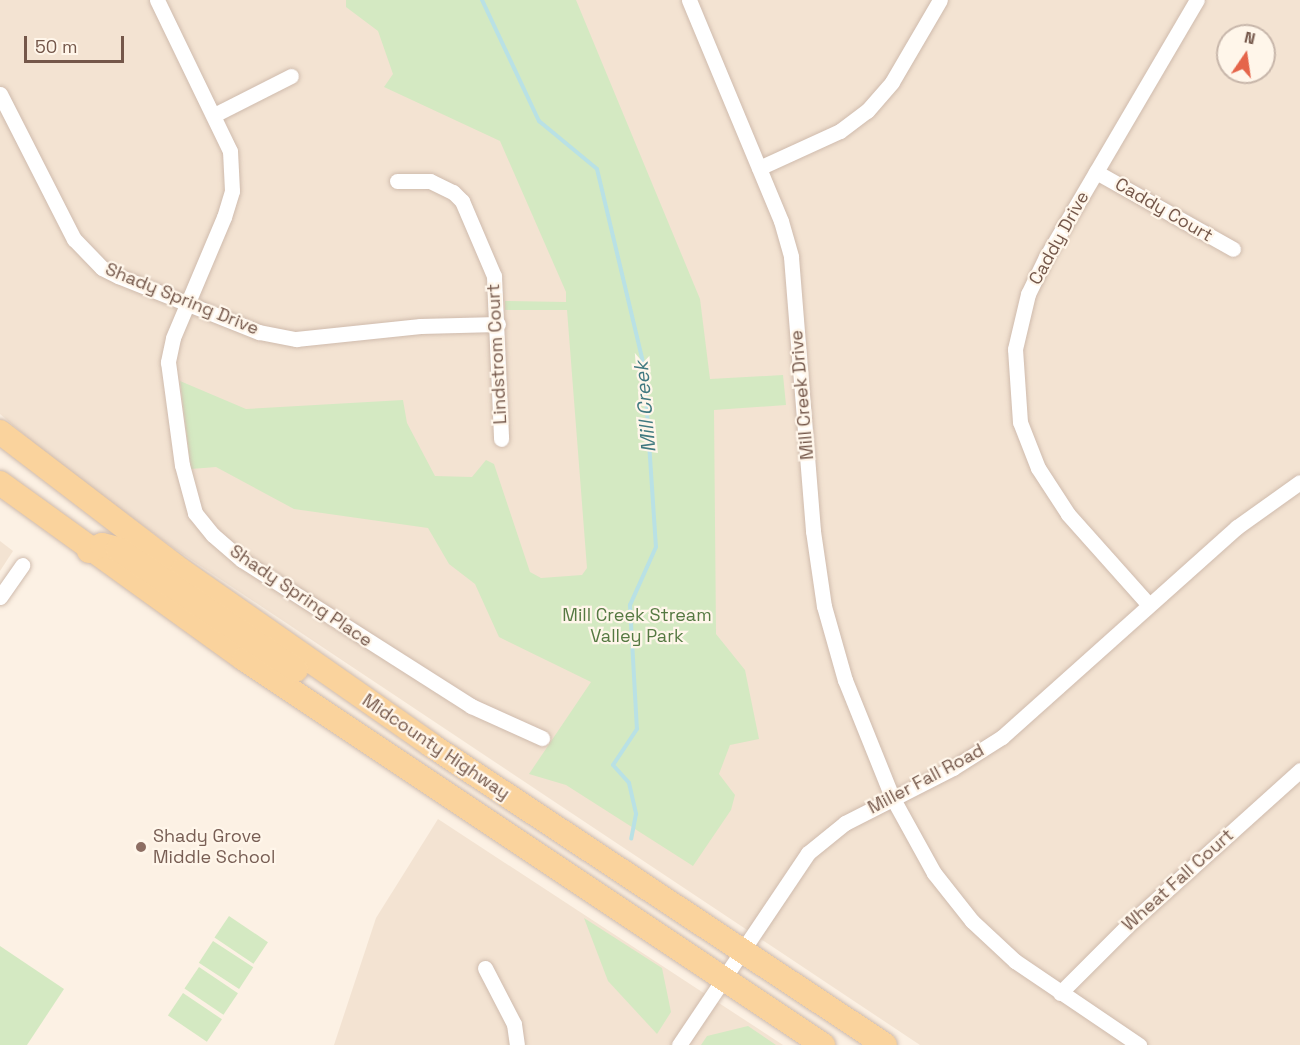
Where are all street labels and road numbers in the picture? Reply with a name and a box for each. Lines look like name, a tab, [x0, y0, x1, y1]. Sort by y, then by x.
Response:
street label: Caddy Court	[1111, 173, 1217, 247]
street label: Caddy Drive	[1024, 187, 1094, 289]
street label: Shady Spring Drive	[102, 258, 262, 340]
street label: Lindstrom Court	[483, 283, 511, 425]
street label: Mill Creek Drive	[786, 329, 818, 461]
street label: Shady Spring Place	[226, 540, 376, 652]
street label: Midcounty Highway	[358, 690, 514, 804]
street label: Miller Fall Road	[864, 739, 988, 819]
street label: Wheat Fall Court	[1118, 824, 1238, 936]

